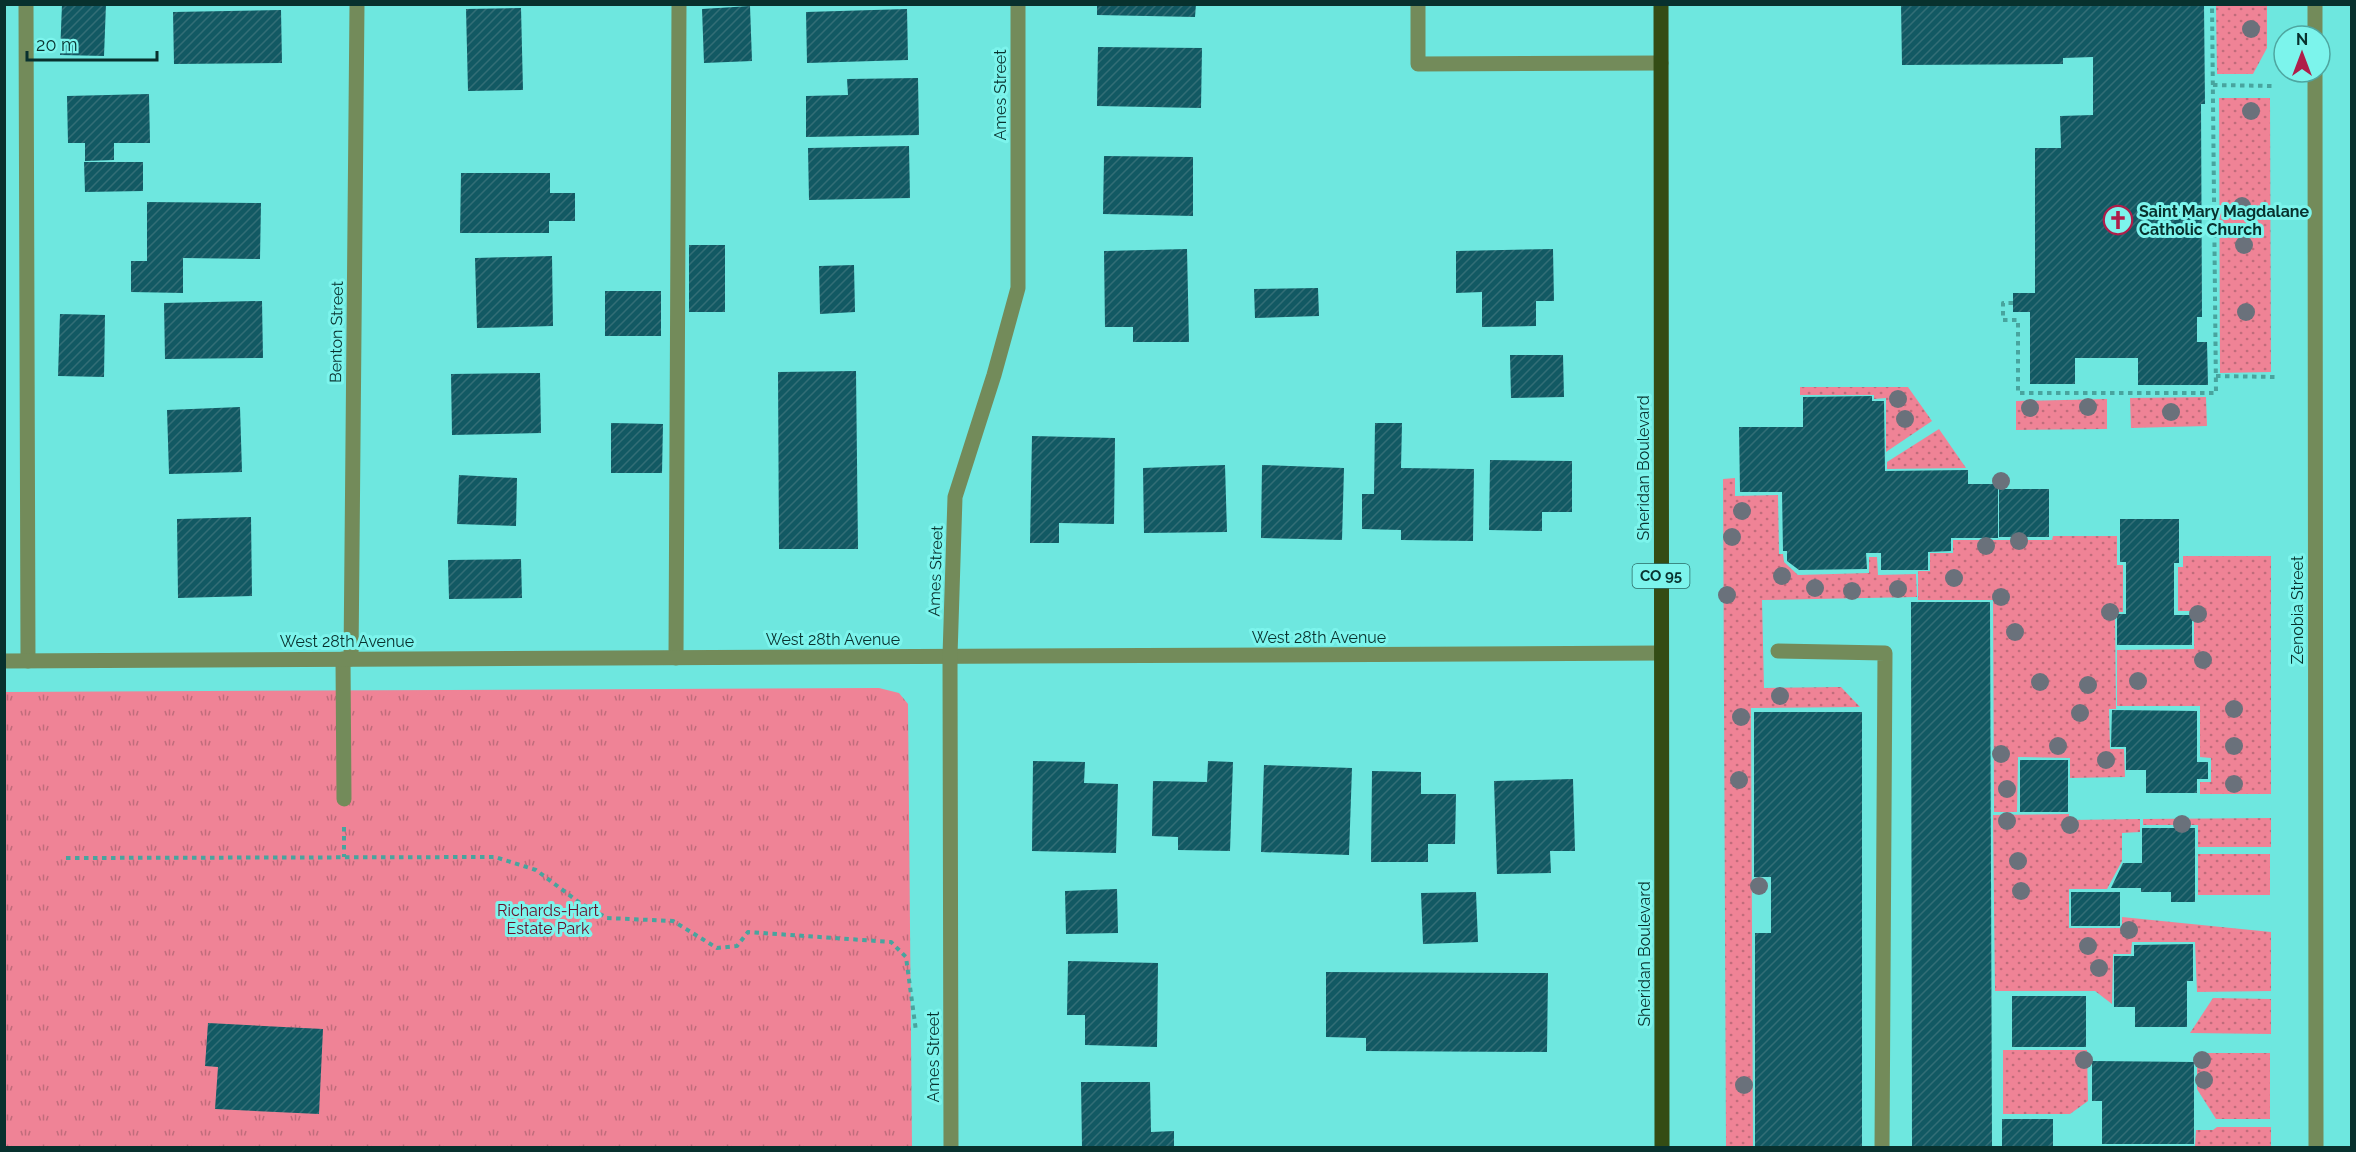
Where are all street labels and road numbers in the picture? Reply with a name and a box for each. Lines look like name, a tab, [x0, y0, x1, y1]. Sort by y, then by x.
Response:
street label: Ames Street	[991, 49, 1010, 141]
street label: Benton Street	[326, 280, 347, 383]
street label: Sheridan Boulevard	[1634, 395, 1653, 541]
street label: Ames Street	[924, 525, 947, 617]
street label: Zenobia Street	[2288, 555, 2307, 664]
road number: CO 95	[1632, 564, 1690, 588]
street label: West 28th Avenue	[1252, 628, 1386, 647]
street label: West 28th Avenue	[766, 630, 900, 649]
street label: West 28th Avenue	[280, 632, 414, 651]
street label: Sheridan Boulevard	[1635, 881, 1654, 1027]
street label: Ames Street	[924, 1011, 943, 1103]

